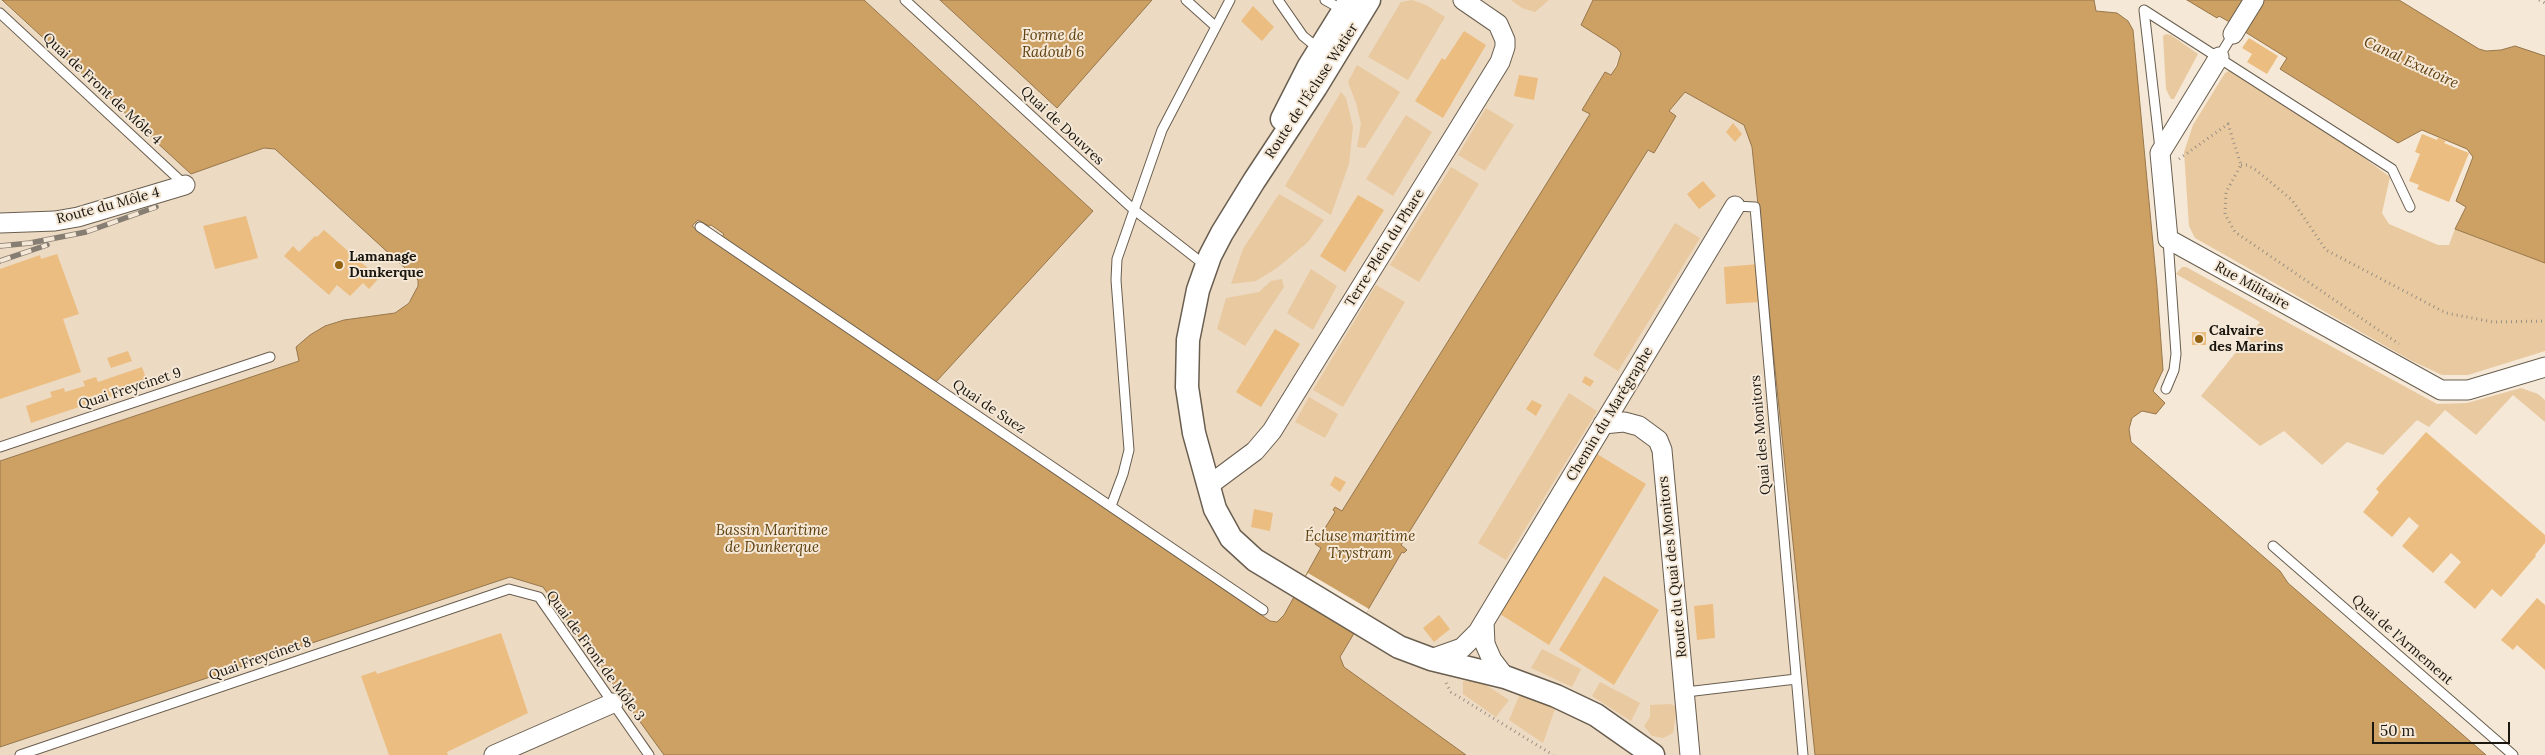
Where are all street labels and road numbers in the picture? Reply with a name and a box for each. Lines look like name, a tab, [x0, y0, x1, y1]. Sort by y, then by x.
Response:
street label: Route de l'Écluse Watier	[1262, 20, 1362, 162]
street label: Quai de Front de Môle 4	[39, 30, 165, 148]
street label: Quai de Douvres	[1017, 83, 1107, 169]
street label: Route du Môle 4	[55, 184, 161, 228]
street label: Terre-Plein du Phare	[1342, 186, 1428, 310]
street label: Rue Militaire	[2211, 258, 2293, 314]
street label: Chemin du Marégraphe	[1563, 344, 1657, 484]
street label: Quai Freycinet 9	[76, 364, 184, 414]
street label: Quai des Monitors	[1747, 374, 1775, 496]
street label: Quai de Suez	[949, 376, 1029, 438]
street label: Route du Quai des Monitors	[1655, 475, 1691, 659]
street label: Quai de Front de Môle 3	[542, 588, 648, 724]
street label: Quai de l'Armement	[2348, 591, 2456, 689]
street label: Quai Freycinet 8	[207, 634, 313, 684]

